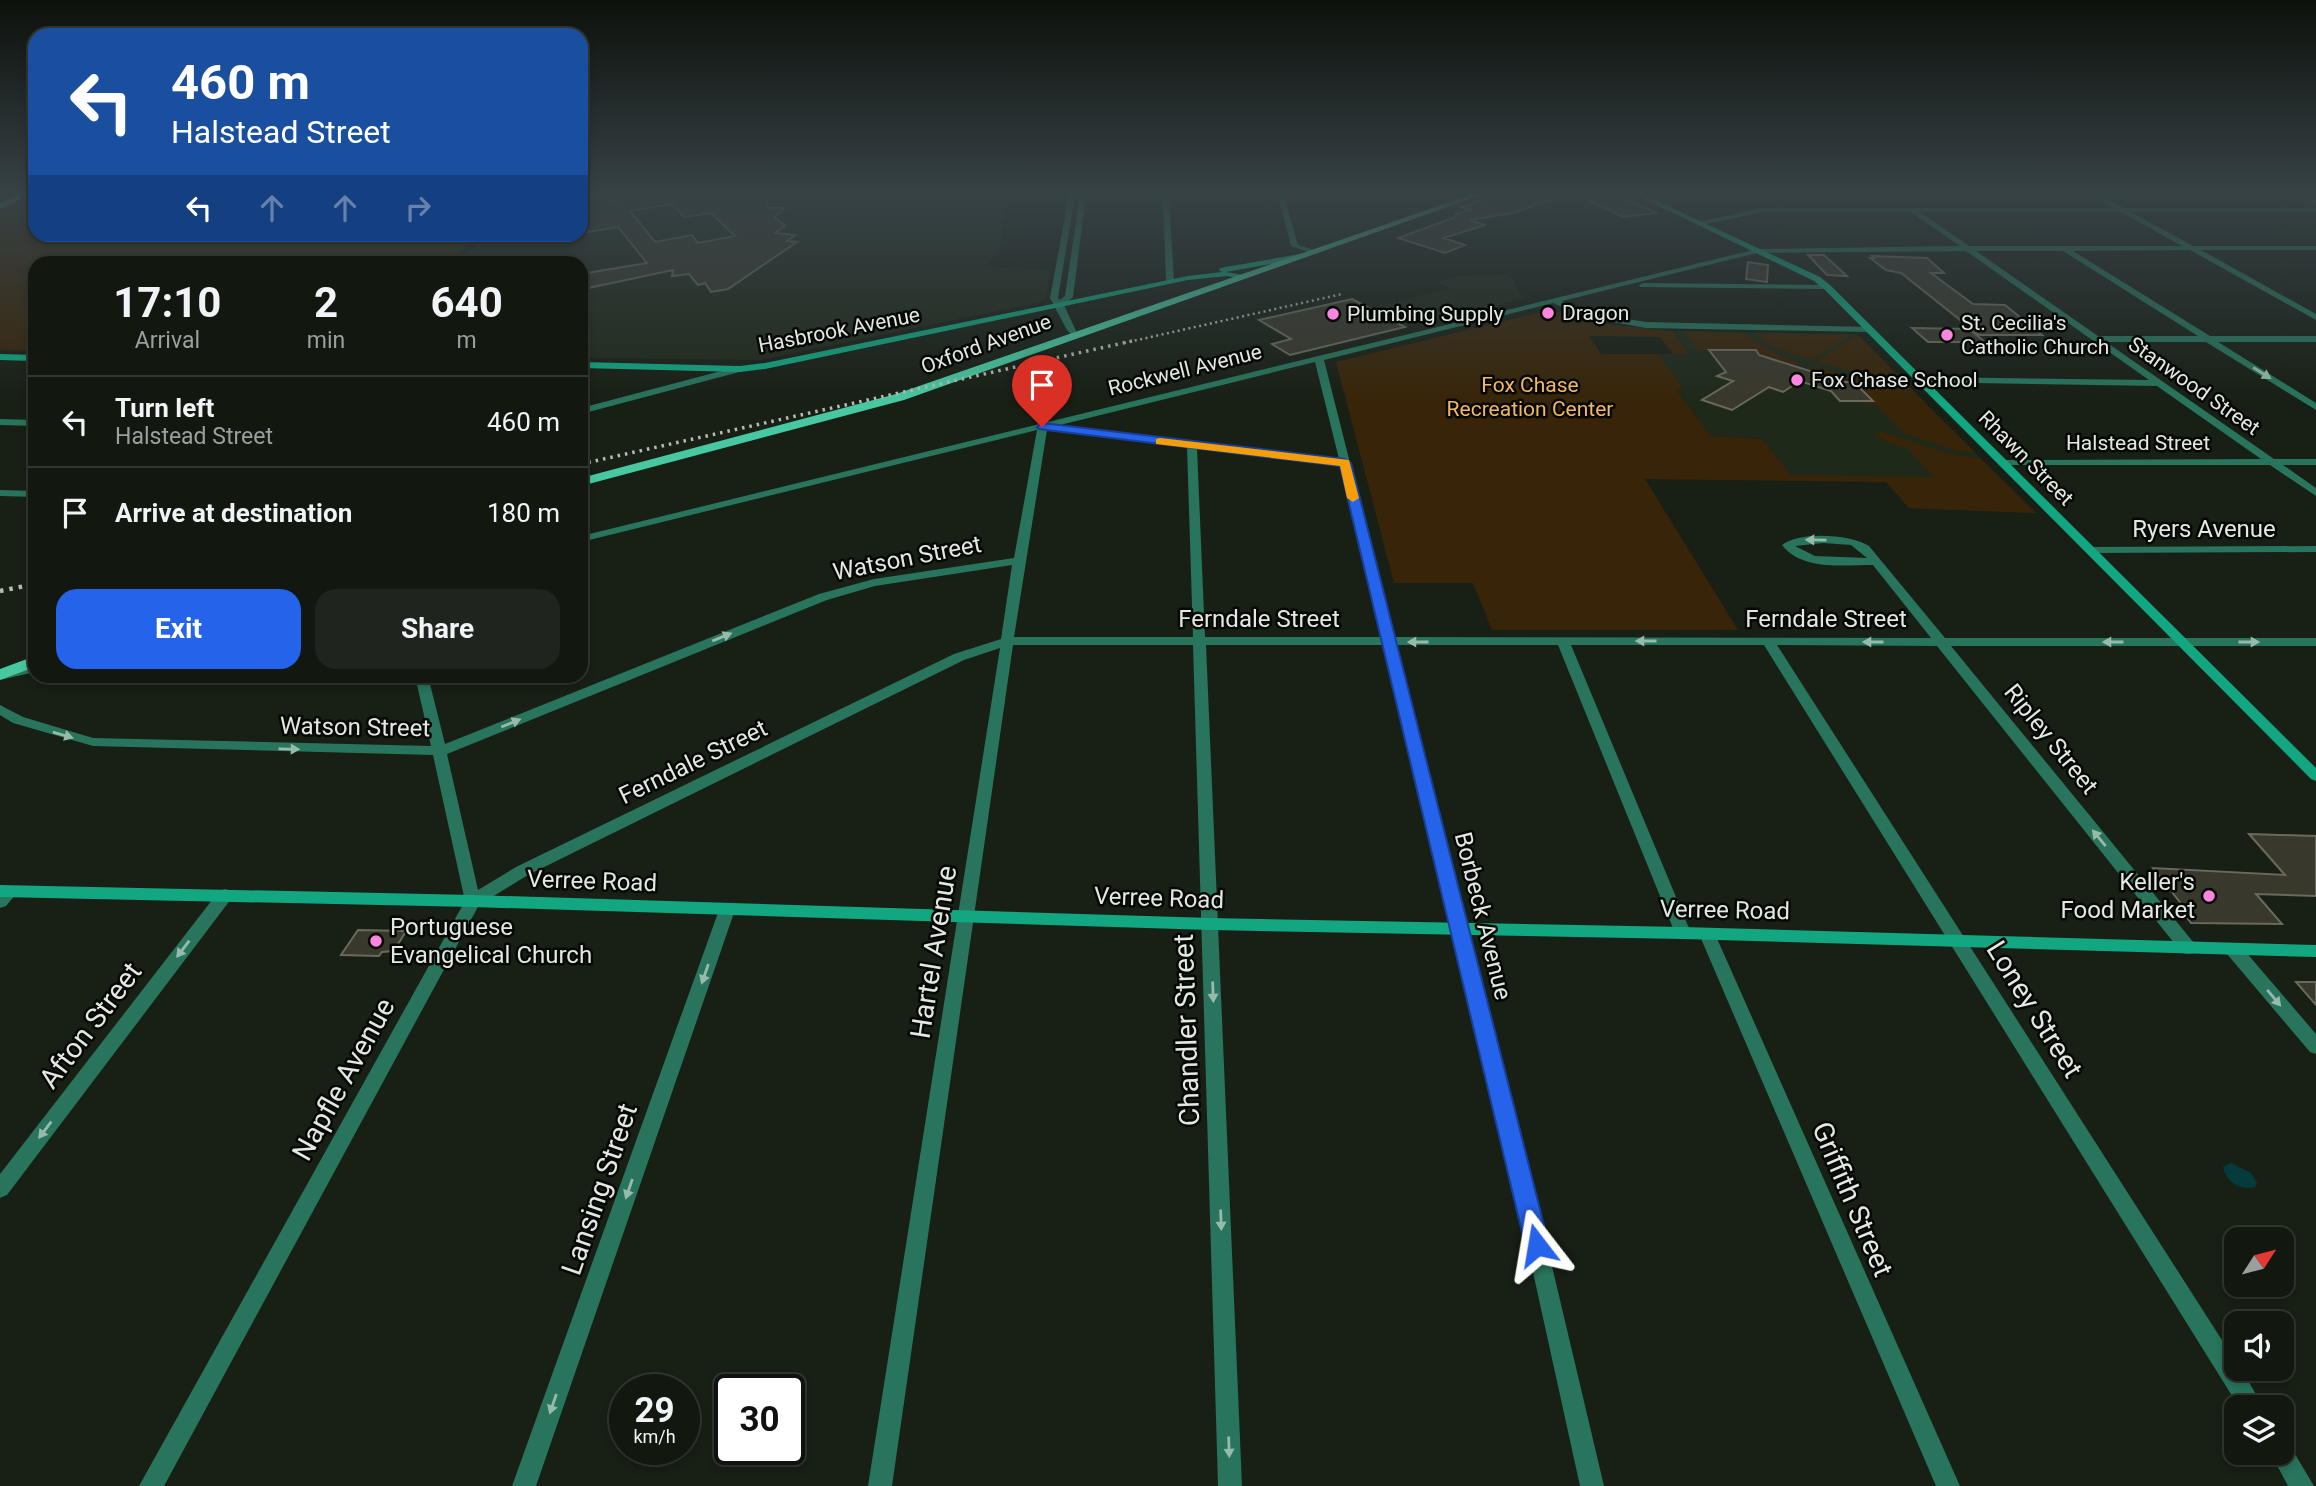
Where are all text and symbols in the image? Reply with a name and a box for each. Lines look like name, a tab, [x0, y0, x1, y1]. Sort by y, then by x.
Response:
text: 460 m	[171, 54, 310, 111]
icon: left	[56, 56, 147, 147]
text: Halstead Street	[171, 113, 391, 151]
icon: left	[180, 189, 218, 227]
icon: ahead	[253, 189, 291, 227]
icon: ahead	[326, 189, 364, 227]
icon: right	[399, 189, 437, 227]
text: 17:10	[113, 278, 221, 327]
text: 2	[314, 278, 338, 327]
text: 640	[430, 278, 503, 327]
place label: Dragon	[1562, 301, 1629, 325]
place label: Plumbing Supply	[1347, 302, 1504, 326]
street label: Hasbrook Avenue	[756, 303, 922, 357]
marker: Dragon	[1540, 305, 1556, 321]
marker: Plumbing Supply	[1325, 306, 1341, 322]
street label: Oxford Avenue	[918, 309, 1054, 379]
place label: St. Cecilia's Catholic Church	[1961, 311, 2109, 359]
text: Arrival	[135, 327, 200, 354]
text: min	[307, 327, 345, 354]
text: m	[457, 327, 477, 354]
marker: St. Cecilia's Catholic Church	[1939, 327, 1955, 343]
street label: Stanwood Street	[2124, 332, 2264, 440]
street label: Rockwell Avenue	[1106, 339, 1264, 401]
pin	[1012, 355, 1072, 427]
icon: arrive	[1023, 366, 1061, 404]
one-way arrow	[2252, 366, 2271, 379]
place label: Fox Chase School	[1811, 368, 1978, 392]
marker: Fox Chase School	[1789, 372, 1805, 388]
park label: Fox Chase Recreation Center	[1447, 373, 1613, 421]
text: Turn left	[115, 393, 214, 423]
icon: left	[56, 403, 94, 441]
street label: Rhawn Street	[1974, 406, 2078, 510]
text: 460 m	[487, 407, 560, 437]
text: Halstead Street	[115, 423, 273, 450]
street label: Halstead Street	[2066, 431, 2210, 455]
icon: arrive	[56, 494, 94, 532]
text: Arrive at destination	[115, 498, 352, 528]
text: 180 m	[487, 498, 560, 528]
street label: Ryers Avenue	[2132, 515, 2276, 543]
street label: Watson Street	[830, 530, 984, 586]
one-way arrow	[1804, 535, 1826, 546]
button: Exit	[56, 589, 301, 669]
button: Share	[315, 589, 560, 669]
street label: Ferndale Street	[1178, 605, 1340, 633]
street label: Ferndale Street	[1745, 605, 1907, 633]
one-way arrow	[711, 631, 732, 642]
one-way arrow	[1407, 636, 1429, 648]
one-way arrow	[1635, 636, 1657, 647]
one-way arrow	[1862, 636, 1884, 648]
one-way arrow	[2102, 636, 2124, 647]
one-way arrow	[2238, 636, 2260, 648]
street label: Ripley Street	[1998, 678, 2104, 800]
street label: Watson Street	[280, 712, 431, 742]
street label: Ferndale Street	[614, 714, 772, 810]
one-way arrow	[501, 717, 522, 728]
one-way arrow	[53, 730, 74, 740]
one-way arrow	[279, 743, 301, 755]
street label: Borbeck Avenue	[1449, 829, 1517, 1003]
one-way arrow	[2091, 829, 2106, 847]
street label: Hartel Avenue	[904, 863, 963, 1041]
street label: Verree Road	[527, 865, 657, 897]
place label: Keller's Food Market	[2060, 868, 2195, 924]
street label: Verree Road	[1094, 882, 1224, 914]
marker: Keller's Food Market	[2201, 888, 2217, 904]
street label: Verree Road	[1660, 895, 1790, 925]
place label: Portuguese Evangelical Church	[390, 913, 592, 969]
marker: Portuguese Evangelical Church	[368, 933, 384, 949]
street label: Chandler Street	[1167, 933, 1206, 1127]
street label: Loney Street	[1979, 935, 2090, 1084]
one-way arrow	[177, 940, 191, 958]
street label: Afton Street	[32, 956, 148, 1095]
one-way arrow	[699, 964, 710, 985]
one-way arrow	[1207, 982, 1219, 1004]
one-way arrow	[2266, 989, 2281, 1006]
street label: Napfle Avenue	[285, 992, 402, 1166]
street label: Lansing Street	[555, 1099, 644, 1279]
street label: Griffith Street	[1805, 1117, 1900, 1281]
one-way arrow	[38, 1120, 53, 1138]
one-way arrow	[623, 1179, 634, 1200]
position arrow	[1500, 1208, 1574, 1282]
one-way arrow	[1215, 1209, 1226, 1231]
north arrow	[2224, 1227, 2294, 1297]
map controls	[2224, 1227, 2294, 1465]
button: sound	[2224, 1311, 2294, 1381]
speed limit sign: 30	[714, 1374, 805, 1465]
text: 29	[634, 1390, 675, 1431]
one-way arrow	[547, 1393, 558, 1414]
button: layers	[2224, 1395, 2294, 1465]
text: km/h	[633, 1426, 676, 1447]
one-way arrow	[1223, 1436, 1234, 1458]

